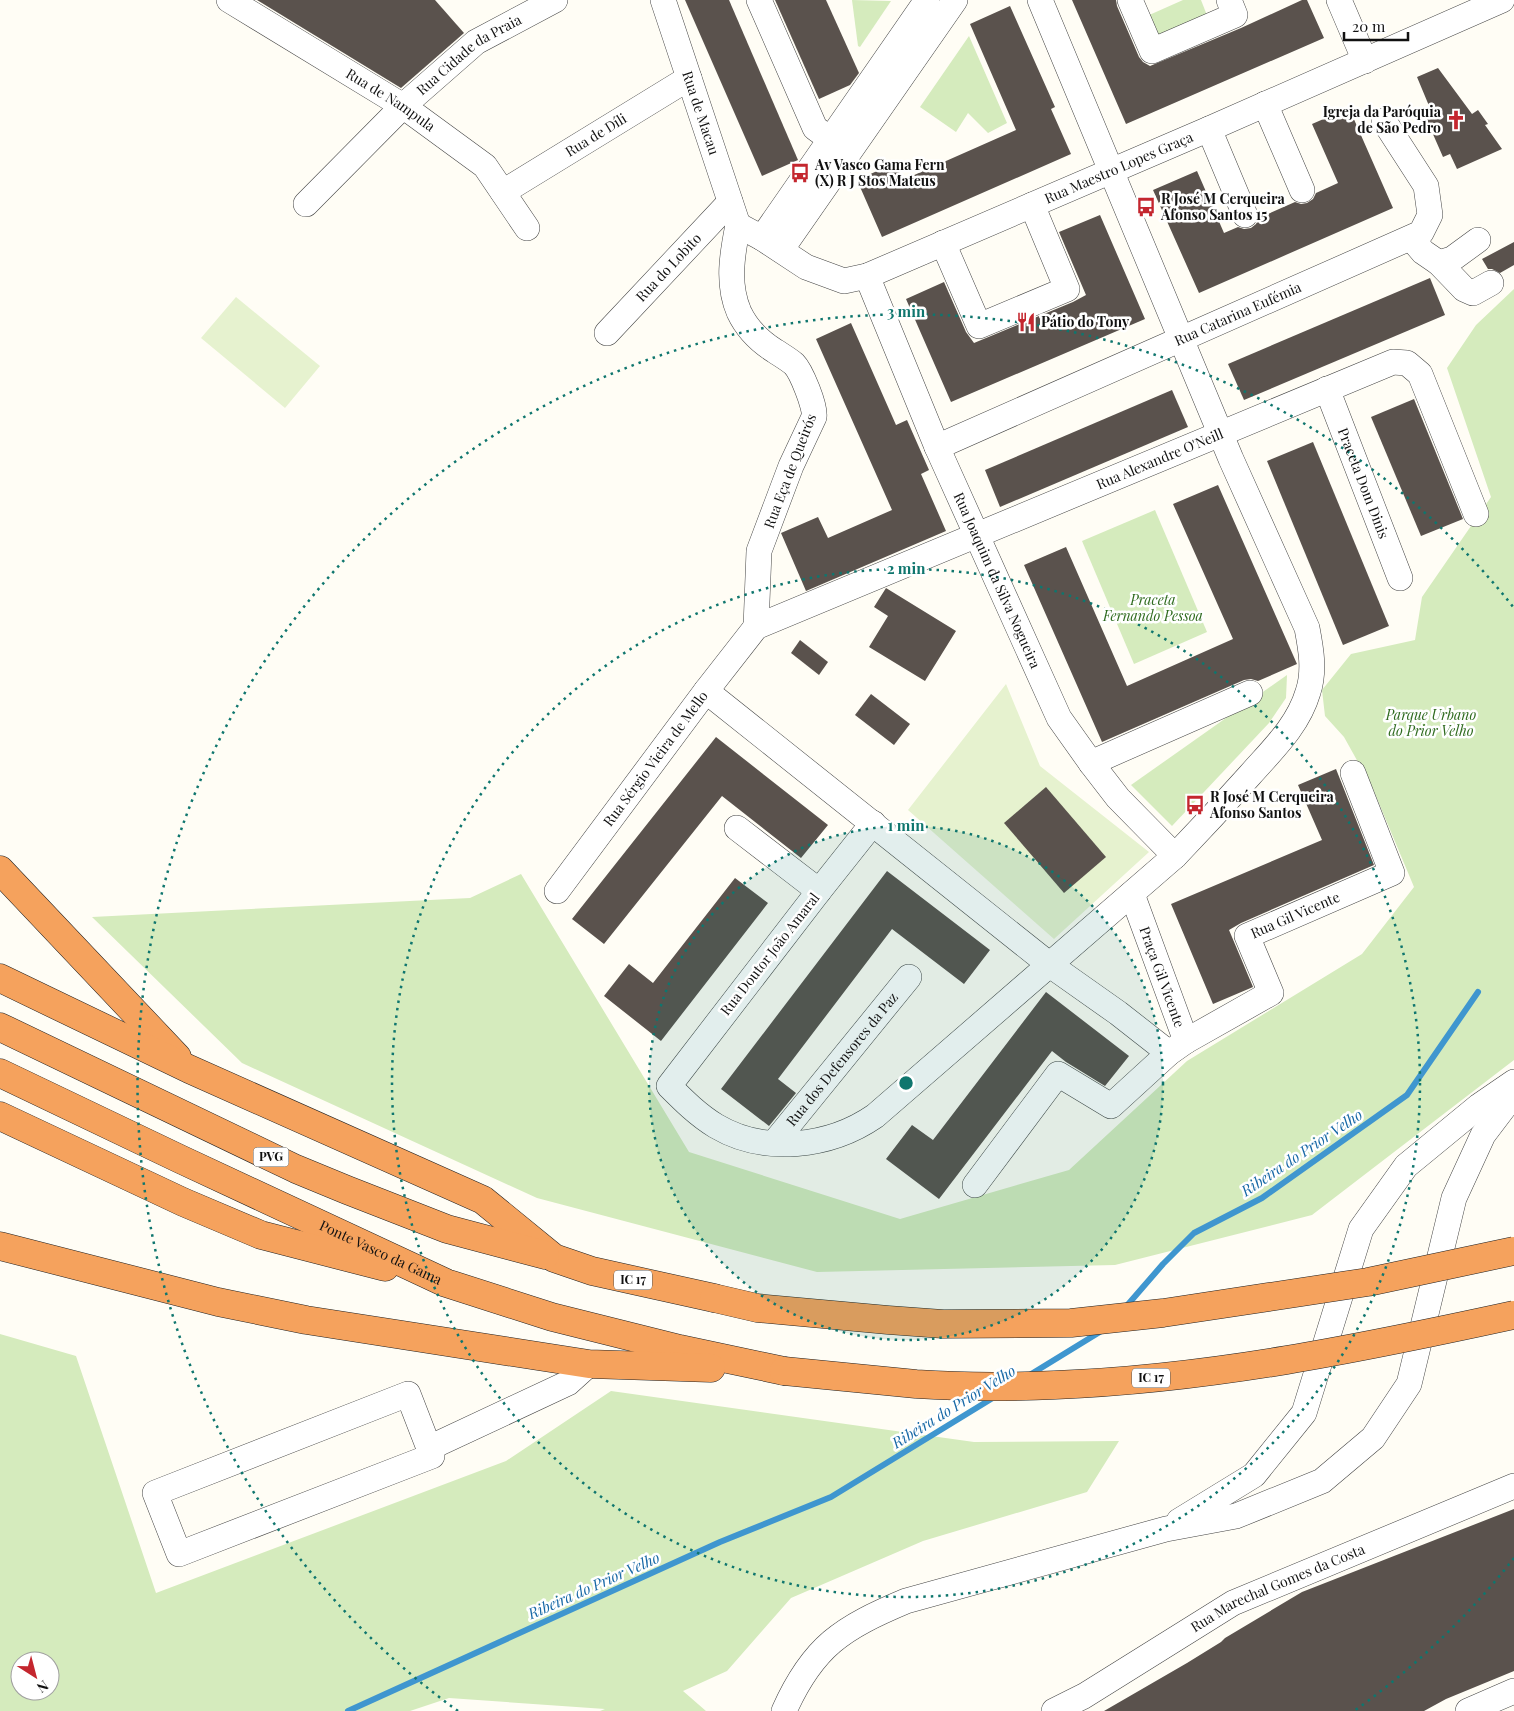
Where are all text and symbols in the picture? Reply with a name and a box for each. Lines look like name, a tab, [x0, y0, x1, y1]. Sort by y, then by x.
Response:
street label: Rua Cidade da Praia	[412, 10, 524, 99]
scale bar	[1344, 10, 1408, 42]
text: 20 m	[1352, 16, 1386, 36]
street label: Rua de Nampula	[343, 64, 439, 135]
street label: Rua de Macau	[678, 68, 724, 157]
place label: Igreja da Paróquia de São Pedro	[1323, 102, 1442, 137]
street label: Rua de Díli	[561, 109, 630, 161]
church icon: Igreja da Paróquia de São Pedro	[1445, 109, 1467, 131]
street label: Rua Maestro Lopes Graça	[1041, 127, 1196, 208]
place label: Av Vasco Gama Fern (X) R J Stos Mateus	[814, 155, 945, 190]
bus stop icon: Av Vasco Gama Fern (X) R J Stos Mateus	[789, 162, 811, 184]
place label: R José M Cerqueira Afonso Santos 15	[1160, 189, 1285, 224]
bus stop icon: R José M Cerqueira Afonso Santos 15	[1135, 196, 1157, 218]
street label: Rua do Lobito	[631, 228, 705, 305]
street label: Rua Catarina Eufémia	[1171, 277, 1304, 350]
text: 3 min	[887, 301, 926, 321]
restaurant icon: Pátio do Tony	[1015, 311, 1037, 333]
place label: Pátio do Tony	[1041, 312, 1130, 331]
street label: Rua Eça de Queirós	[759, 411, 820, 531]
street label: Rua Alexandre O'Neill	[1093, 424, 1226, 493]
street label: Praceta Dom Dinis	[1334, 425, 1394, 541]
street label: Rua Joaquim da Silva Nogueira	[950, 489, 1045, 671]
text: 2 min	[887, 558, 926, 578]
park label: Praceta Fernando Pessoa	[1102, 590, 1203, 625]
street label: Rua Sérgio Vieira de Mello	[598, 687, 712, 830]
park label: Parque Urbano do Prior Velho	[1385, 705, 1476, 740]
place label: R José M Cerqueira Afonso Santos	[1209, 787, 1334, 822]
bus stop icon: R José M Cerqueira Afonso Santos	[1184, 794, 1206, 816]
text: 1 min	[888, 815, 925, 835]
street label: Rua Gil Vicente	[1247, 887, 1343, 942]
street label: Rua Doutor João Amaral	[716, 889, 823, 1019]
street label: Praça Gil Vicente	[1135, 924, 1190, 1030]
street label: Rua dos Defensores da Paz	[782, 988, 902, 1130]
centre of rings	[897, 1074, 915, 1092]
water label: Ribeira do Prior Velho	[1236, 1104, 1366, 1201]
road number: PVG	[254, 1148, 288, 1166]
street label: Ponte Vasco da Gama	[317, 1215, 445, 1289]
road number: IC 17	[614, 1270, 652, 1290]
water label: Ribeira do Prior Velho	[887, 1360, 1019, 1453]
road number: IC 17	[1132, 1369, 1170, 1388]
street label: Rua Marechal Gomes da Costa	[1187, 1539, 1367, 1636]
water label: Ribeira do Prior Velho	[524, 1547, 663, 1624]
north arrow	[10, 1651, 60, 1701]
text: N	[33, 1676, 53, 1698]

